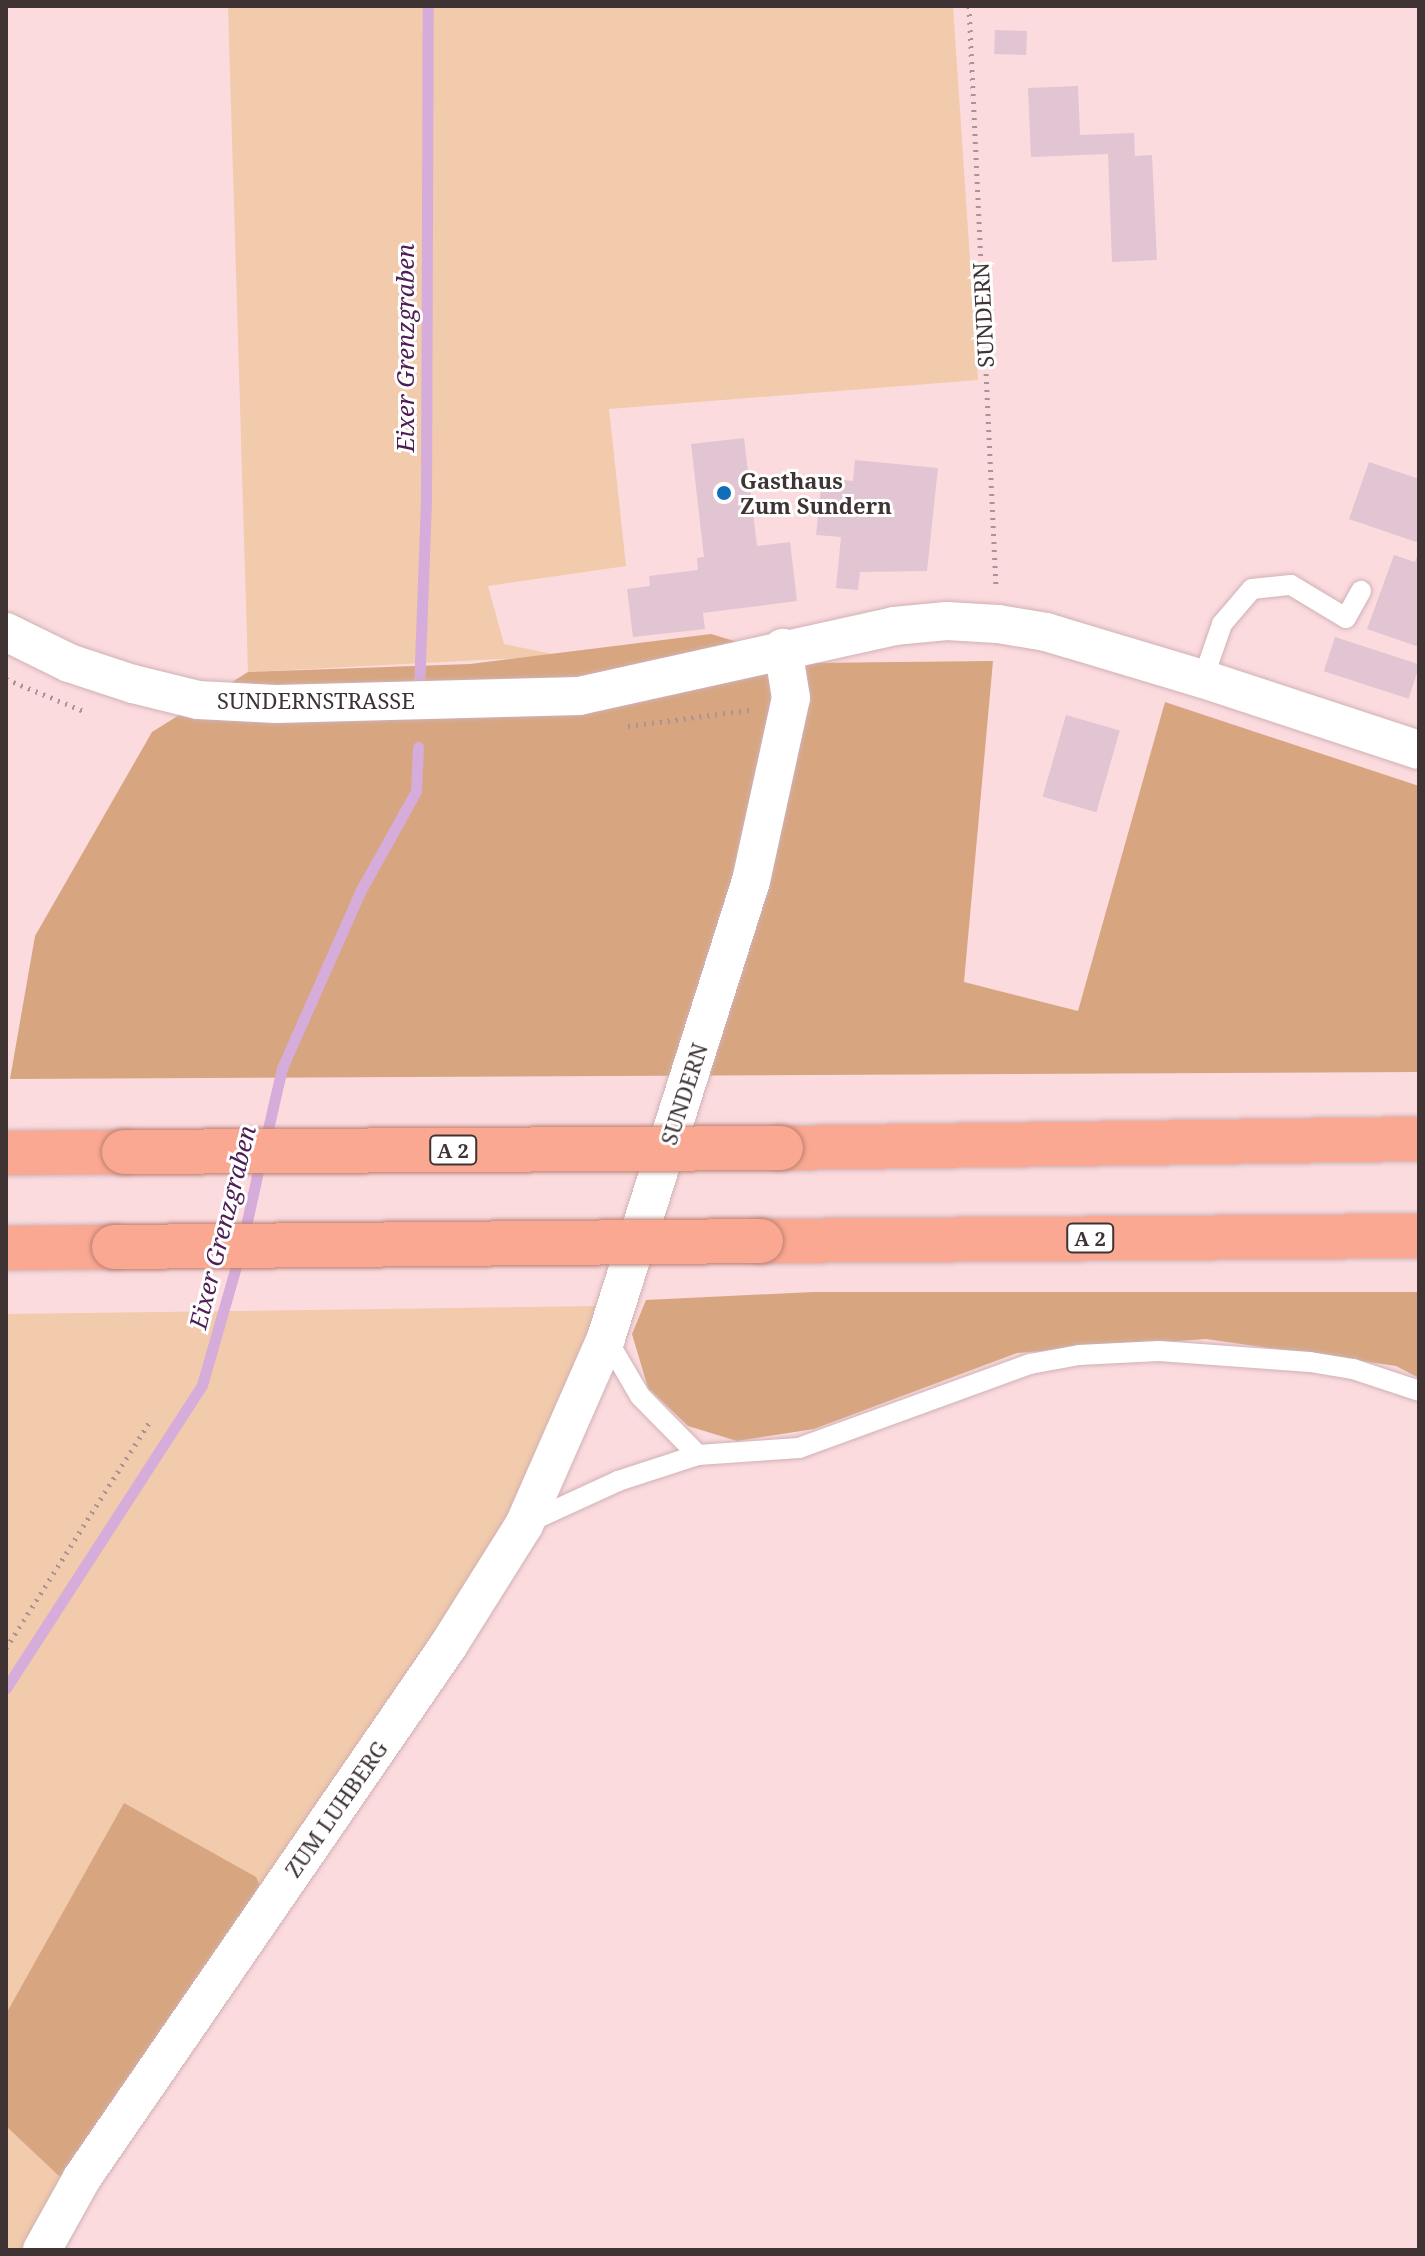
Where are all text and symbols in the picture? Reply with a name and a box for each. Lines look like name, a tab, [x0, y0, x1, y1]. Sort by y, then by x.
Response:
water label: Eixer Grenzgraben	[391, 244, 419, 452]
street label: SUNDERN	[967, 262, 999, 368]
place label: Gasthaus Zum Sundern	[740, 467, 892, 518]
marker: Gasthaus Zum Sundern	[715, 484, 733, 502]
street label: SUNDERNSTRASSE	[217, 688, 415, 714]
street label: SUNDERN	[655, 1040, 713, 1148]
water label: Eixer Grenzgraben	[183, 1122, 261, 1332]
road number: A 2	[429, 1134, 477, 1166]
road number: A 2	[1066, 1222, 1114, 1254]
street label: ZUM LUHBERG	[279, 1736, 393, 1882]

